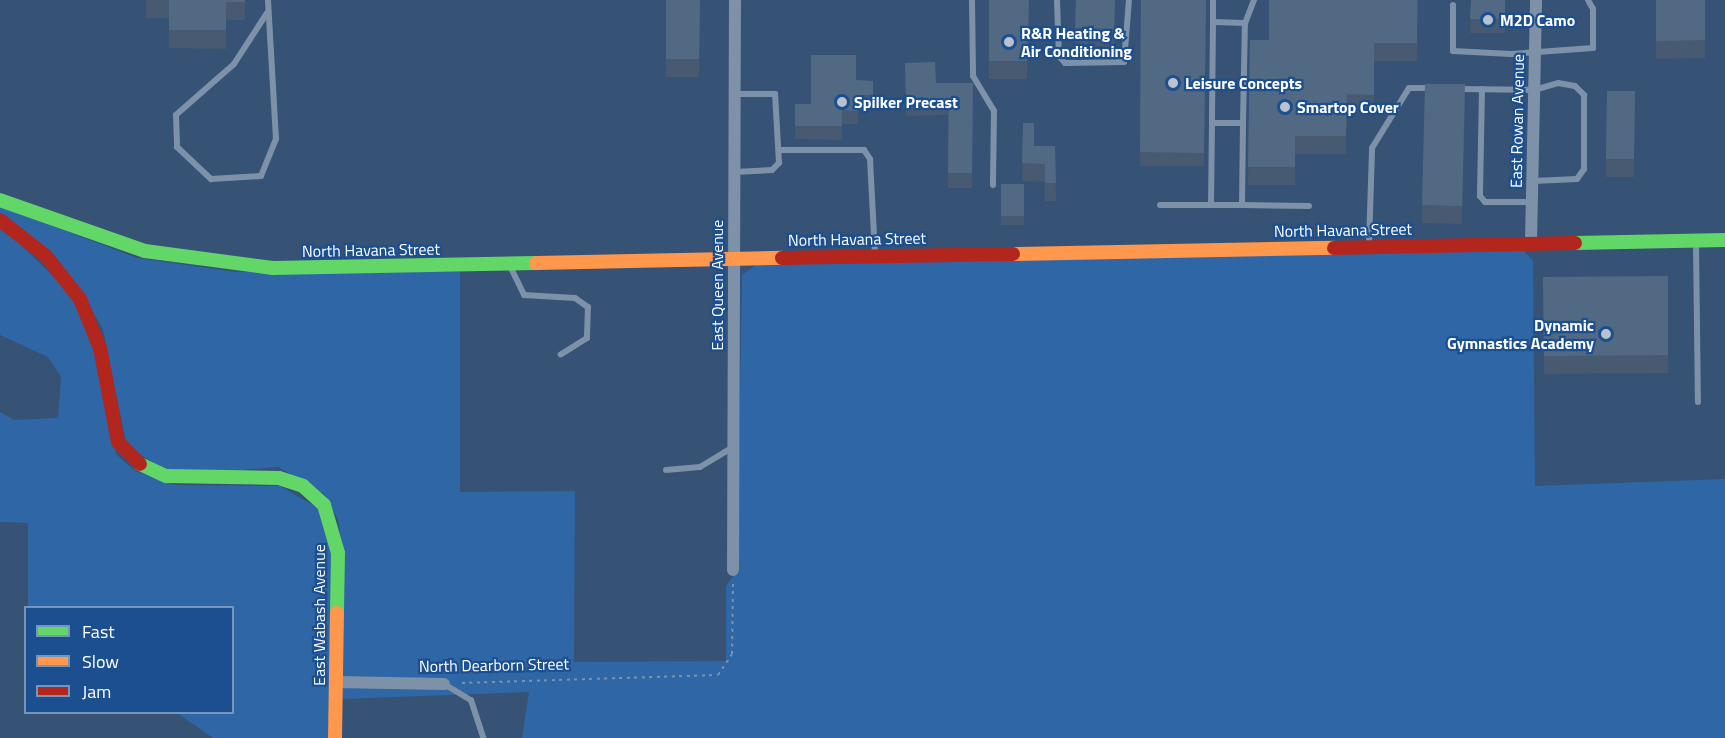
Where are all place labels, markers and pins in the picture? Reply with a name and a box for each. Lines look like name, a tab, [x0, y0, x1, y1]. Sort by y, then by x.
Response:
place label: M2D Camo	[1500, 10, 1575, 30]
marker: M2D Camo	[1481, 13, 1495, 27]
place label: R&R Heating & Air Conditioning	[1021, 23, 1132, 61]
marker: R&R Heating & Air Conditioning	[1002, 35, 1016, 49]
place label: Leisure Concepts	[1185, 73, 1302, 93]
marker: Leisure Concepts	[1166, 76, 1180, 90]
place label: Spilker Precast	[854, 92, 958, 112]
marker: Spilker Precast	[835, 95, 849, 109]
place label: Smartop Cover	[1297, 97, 1399, 117]
marker: Smartop Cover	[1278, 100, 1292, 114]
place label: Dynamic Gymnastics Academy	[1447, 315, 1594, 353]
marker: Dynamic Gymnastics Academy	[1599, 327, 1613, 341]

